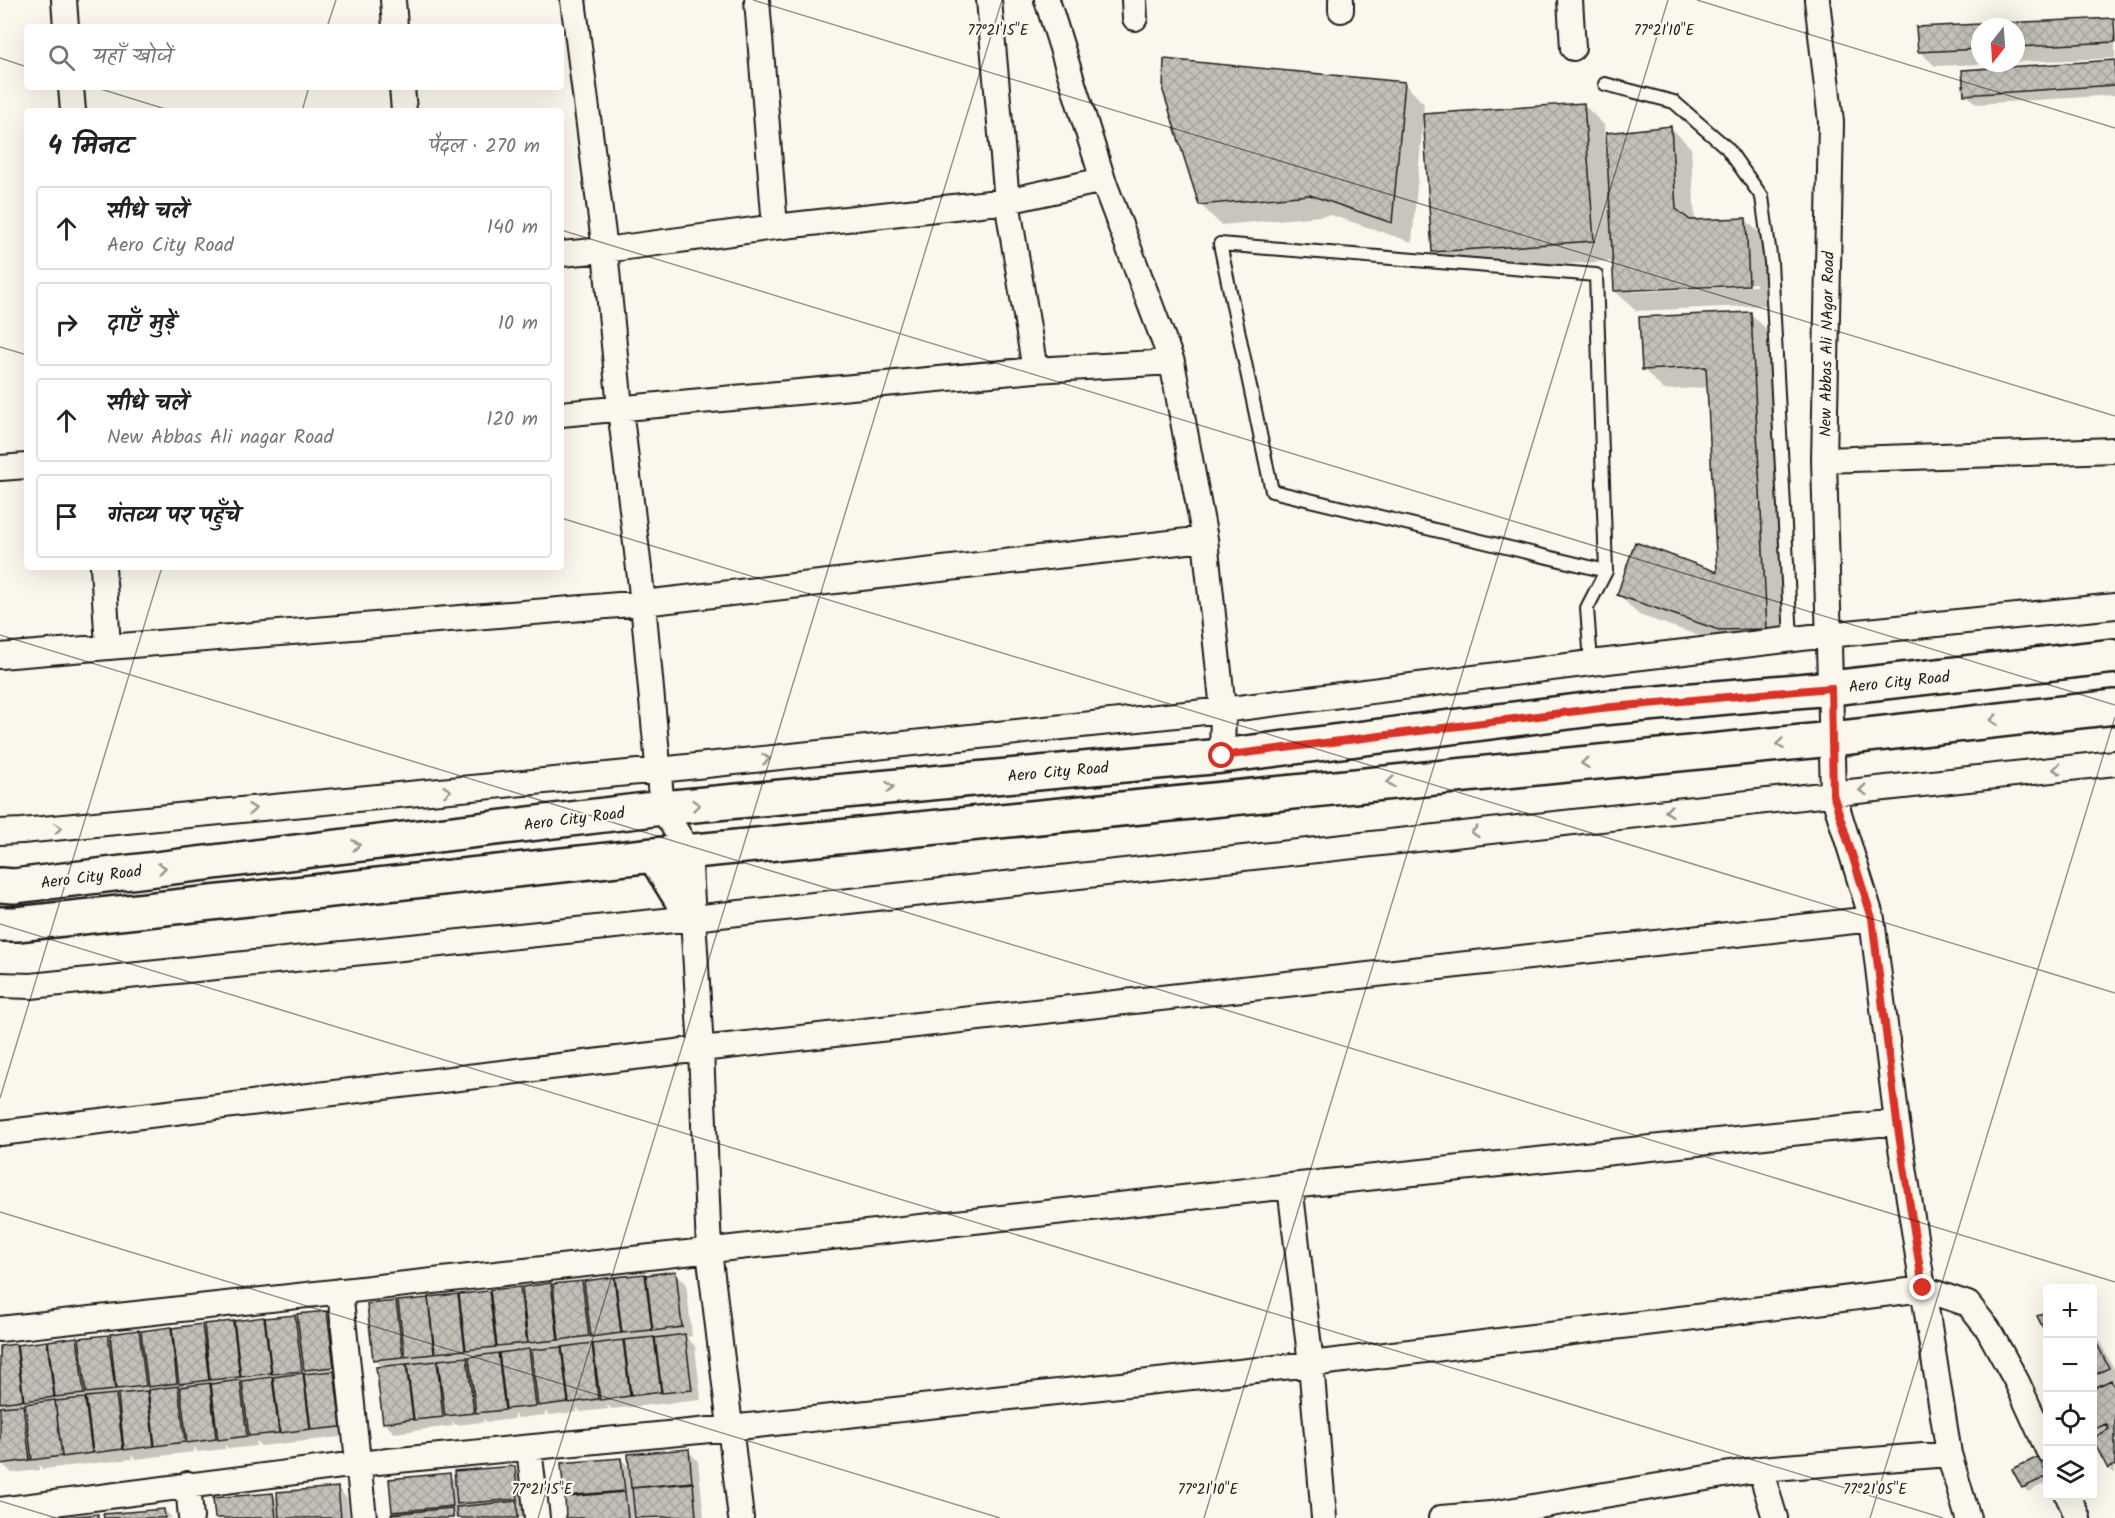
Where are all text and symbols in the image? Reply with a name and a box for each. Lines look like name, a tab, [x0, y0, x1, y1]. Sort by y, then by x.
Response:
north arrow	[1971, 18, 2025, 72]
text: 77°21'15"E	[967, 19, 1030, 43]
text: 77°21'10"E	[1634, 19, 1695, 43]
search box	[24, 24, 564, 90]
text: यहाँ खोजें	[93, 40, 172, 75]
icon: search	[45, 41, 78, 74]
text: 4 मिनट	[48, 126, 131, 168]
text: पैदल · 270 m	[429, 131, 540, 163]
text: सीधे चलें	[107, 195, 188, 230]
icon: ahead	[50, 212, 83, 245]
text: 140 m	[487, 212, 538, 244]
text: Aero City Road	[107, 230, 234, 262]
street label: New Abbas Ali NAgar Road	[1813, 250, 1842, 437]
text: दाएँ मुड़ें	[107, 307, 176, 342]
icon: right	[50, 308, 83, 341]
text: 10 m	[498, 308, 538, 340]
text: सीधे चलें	[107, 387, 188, 422]
icon: ahead	[50, 404, 83, 437]
text: 120 m	[486, 404, 538, 436]
text: New Abbas Ali nagar Road	[107, 422, 334, 454]
text: गंतव्य पर पहुँचे	[107, 499, 240, 534]
icon: arrive	[50, 500, 83, 533]
street label: Aero City Road	[1847, 665, 1952, 700]
one-way arrow	[1990, 713, 1999, 726]
one-way arrow	[1775, 737, 1784, 750]
route start	[1208, 742, 1234, 768]
one-way arrow	[761, 753, 771, 766]
street label: Aero City Road	[1006, 756, 1111, 789]
one-way arrow	[1581, 756, 1590, 769]
one-way arrow	[2052, 763, 2061, 775]
one-way arrow	[1387, 775, 1396, 788]
one-way arrow	[885, 781, 894, 794]
one-way arrow	[1858, 783, 1868, 796]
one-way arrow	[442, 785, 451, 798]
one-way arrow	[691, 799, 700, 812]
street label: Aero City Road	[522, 801, 627, 838]
one-way arrow	[248, 803, 257, 816]
one-way arrow	[1665, 804, 1674, 817]
one-way arrow	[54, 822, 63, 835]
one-way arrow	[1471, 826, 1480, 838]
one-way arrow	[351, 839, 361, 851]
street label: Aero City Road	[39, 859, 144, 896]
one-way arrow	[158, 862, 167, 875]
route end	[1909, 1274, 1935, 1300]
map controls	[2043, 1284, 2097, 1500]
button: +	[2043, 1284, 2097, 1338]
button: −	[2043, 1338, 2097, 1392]
button: locate	[2043, 1392, 2097, 1446]
button: layers	[2043, 1446, 2097, 1500]
text: 77°21'15"E	[511, 1478, 574, 1502]
text: 77°21'10"E	[1178, 1478, 1239, 1502]
text: 77°21'05"E	[1843, 1478, 1908, 1502]

